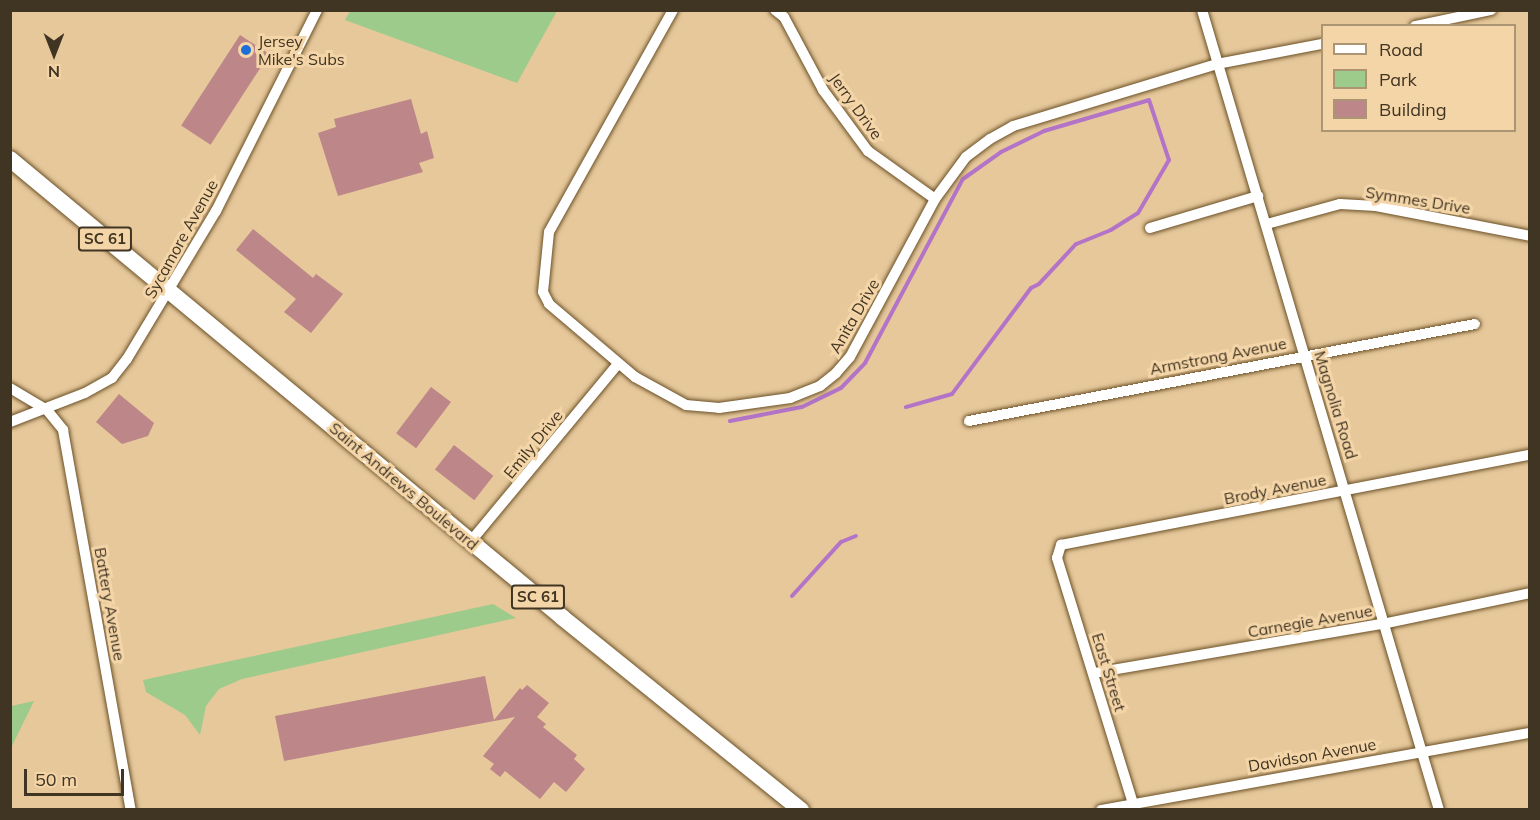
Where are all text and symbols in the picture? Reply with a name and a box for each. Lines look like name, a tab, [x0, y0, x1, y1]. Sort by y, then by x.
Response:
north arrow	[24, 24, 84, 84]
legend	[1321, 24, 1516, 132]
place label: Jersey Mike's Subs	[258, 31, 345, 69]
text: Road	[1379, 38, 1423, 61]
marker: Jersey Mike's Subs	[239, 43, 253, 57]
text: N	[48, 62, 60, 82]
text: Park	[1379, 68, 1417, 91]
street label: Jerry Drive	[825, 69, 887, 143]
text: Building	[1379, 98, 1447, 121]
street label: Sycamore Avenue	[140, 176, 222, 302]
street label: Symmes Drive	[1364, 182, 1472, 218]
road number: SC 61	[76, 227, 134, 251]
street label: Anita Drive	[825, 275, 883, 357]
street label: Armstrong Avenue	[1148, 333, 1288, 379]
street label: Magnolia Road	[1310, 349, 1362, 461]
street label: Emily Drive	[500, 406, 566, 482]
street label: Saint Andrews Boulevard	[326, 418, 482, 554]
street label: Brody Avenue	[1222, 470, 1328, 508]
street label: Battery Avenue	[91, 546, 129, 662]
road number: SC 61	[510, 585, 566, 609]
street label: Carnegie Avenue	[1246, 601, 1374, 641]
street label: East Street	[1088, 631, 1130, 713]
street label: Davidson Avenue	[1246, 734, 1378, 776]
scale bar	[27, 757, 128, 795]
text: 50 m	[35, 768, 77, 791]

